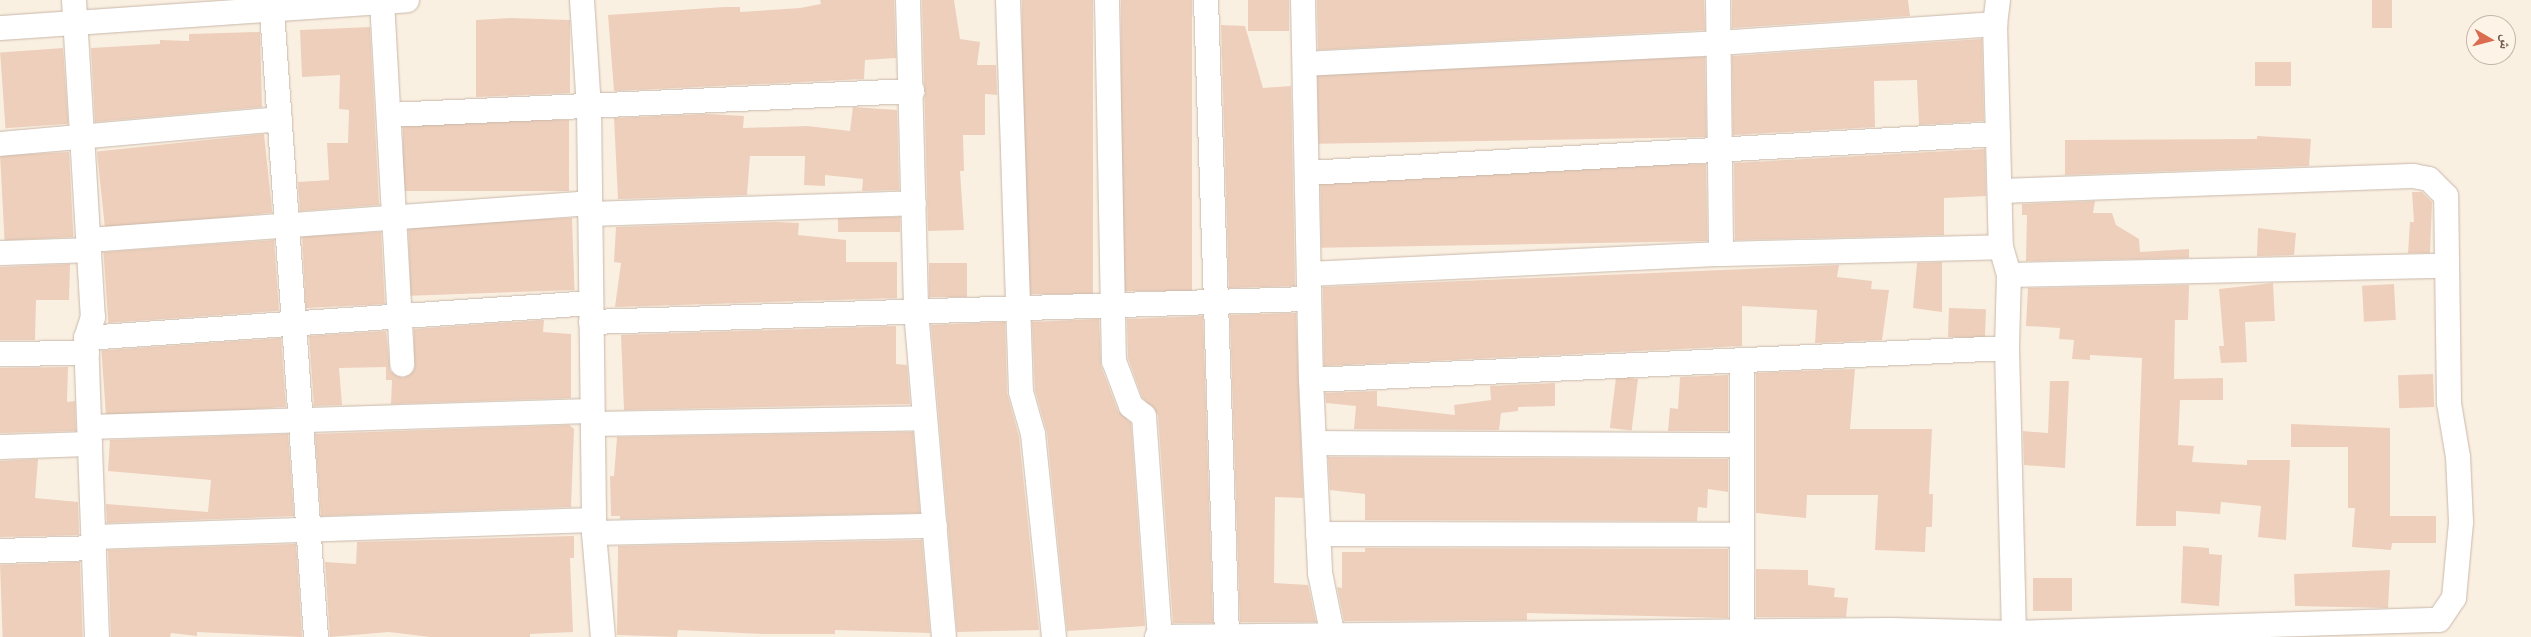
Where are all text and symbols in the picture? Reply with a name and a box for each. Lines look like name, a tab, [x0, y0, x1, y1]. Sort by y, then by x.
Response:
north arrow	[2466, 15, 2516, 65]
text: ش	[2497, 34, 2513, 50]

